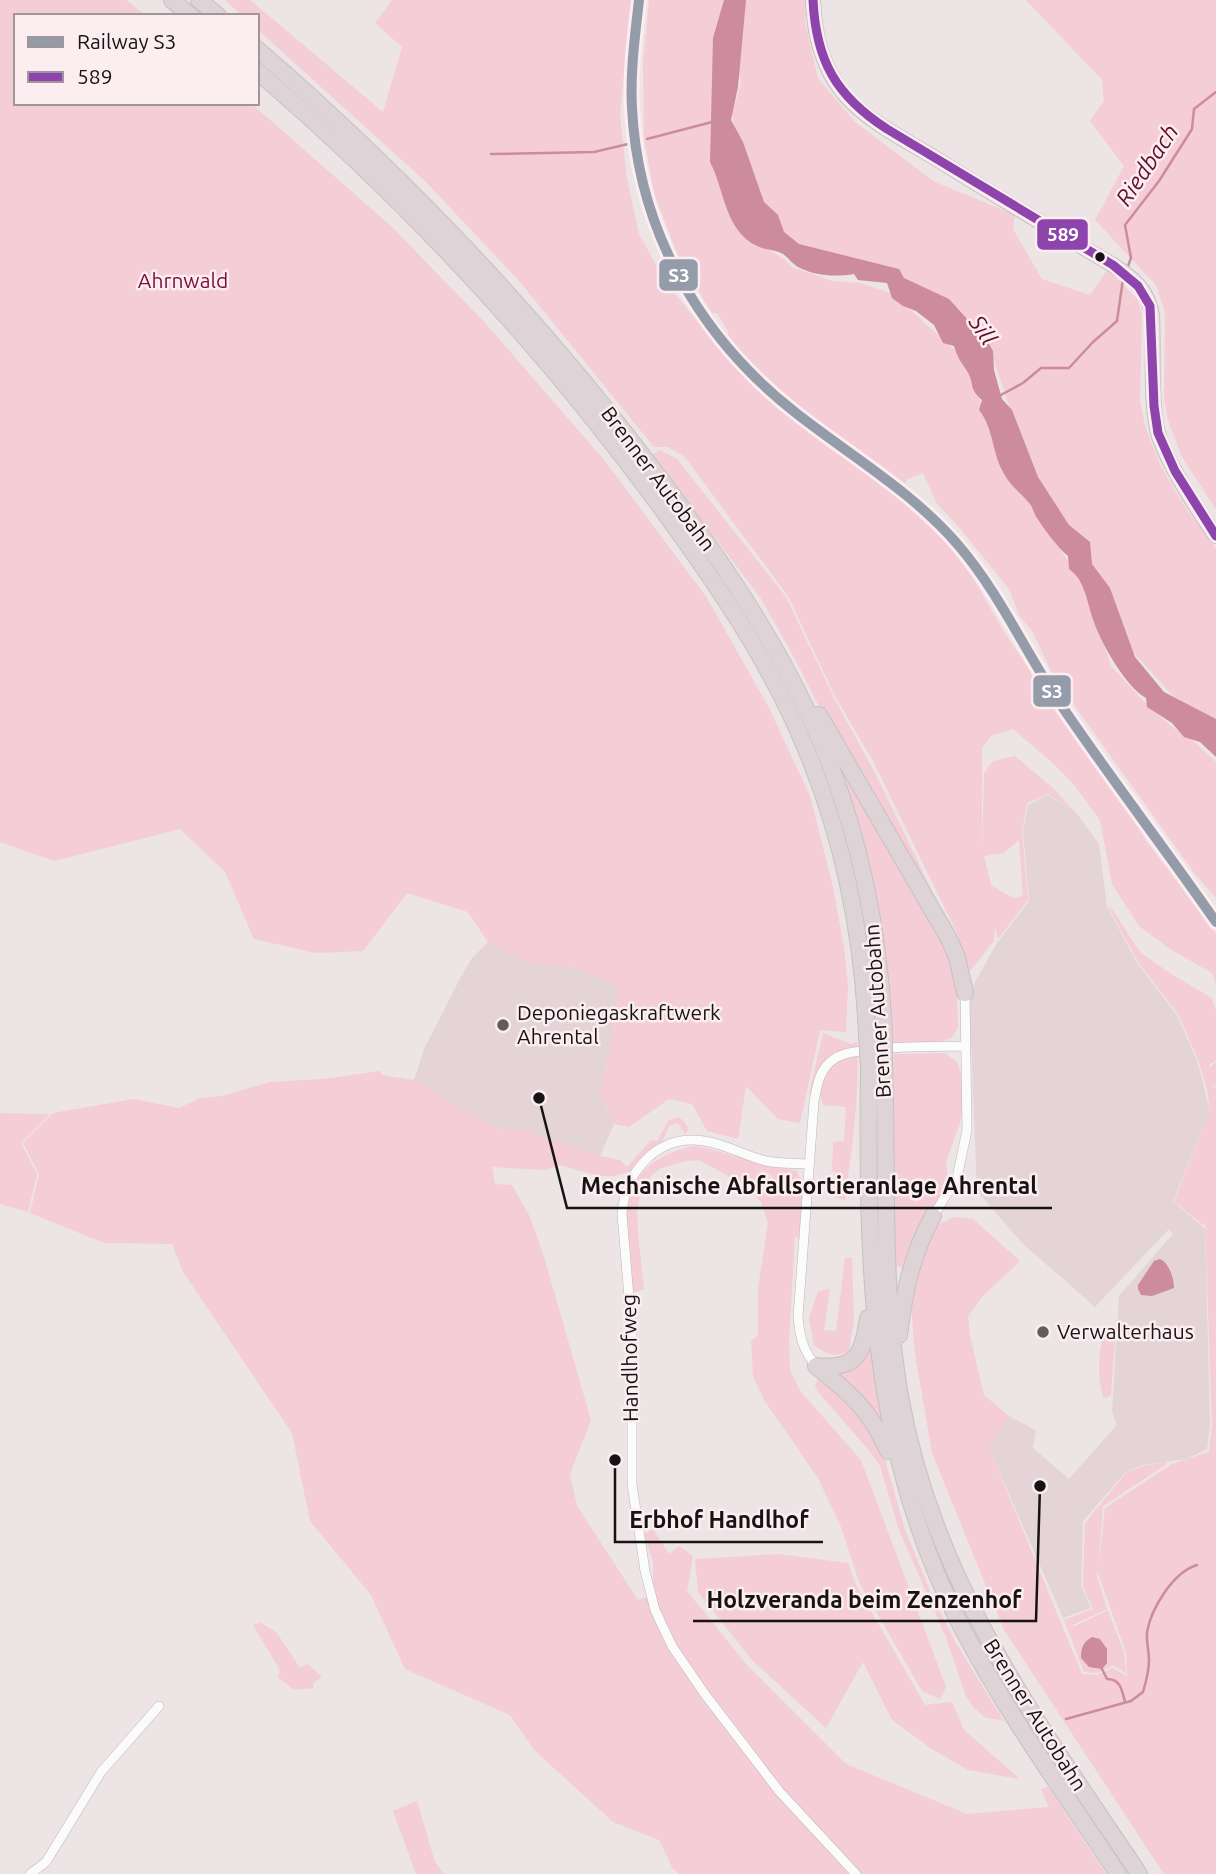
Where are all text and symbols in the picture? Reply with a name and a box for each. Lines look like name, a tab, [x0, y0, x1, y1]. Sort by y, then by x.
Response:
legend	[14, 14, 259, 105]
text: Railway S3	[77, 29, 176, 53]
text: 589	[77, 64, 113, 88]
water label: Riedbach	[1110, 119, 1183, 210]
line badge: 589	[1036, 218, 1089, 251]
text: 589	[1047, 223, 1079, 245]
unlabelled marker	[1093, 250, 1107, 264]
line badge: S3	[658, 258, 699, 292]
text: S3	[668, 264, 690, 286]
park label: Ahrnwald	[138, 268, 228, 292]
water label: Sill	[964, 309, 1002, 350]
street label: Brenner Autobahn	[597, 402, 721, 555]
line badge: S3	[1032, 674, 1072, 708]
text: S3	[1041, 680, 1063, 702]
street label: Brenner Autobahn	[859, 923, 895, 1099]
place label: Deponiegaskraftwerk Ahrental	[517, 1000, 721, 1048]
marker: Deponiegaskraftwerk Ahrental	[495, 1017, 511, 1033]
callout: Mechanische Abfallsortieranlage Ahrental	[567, 1164, 1052, 1208]
text: Mechanische Abfallsortieranlage Ahrental	[581, 1173, 1037, 1198]
street label: Handlhofweg	[616, 1294, 642, 1422]
place label: Verwalterhaus	[1057, 1319, 1194, 1343]
marker: Verwalterhaus	[1035, 1324, 1051, 1340]
callout: Erbhof Handlhof	[615, 1498, 823, 1542]
text: Erbhof Handlhof	[629, 1507, 809, 1532]
callout: Holzveranda beim Zenzenhof	[693, 1577, 1036, 1621]
text: Holzveranda beim Zenzenhof	[706, 1587, 1022, 1612]
street label: Brenner Autobahn	[979, 1634, 1092, 1795]

